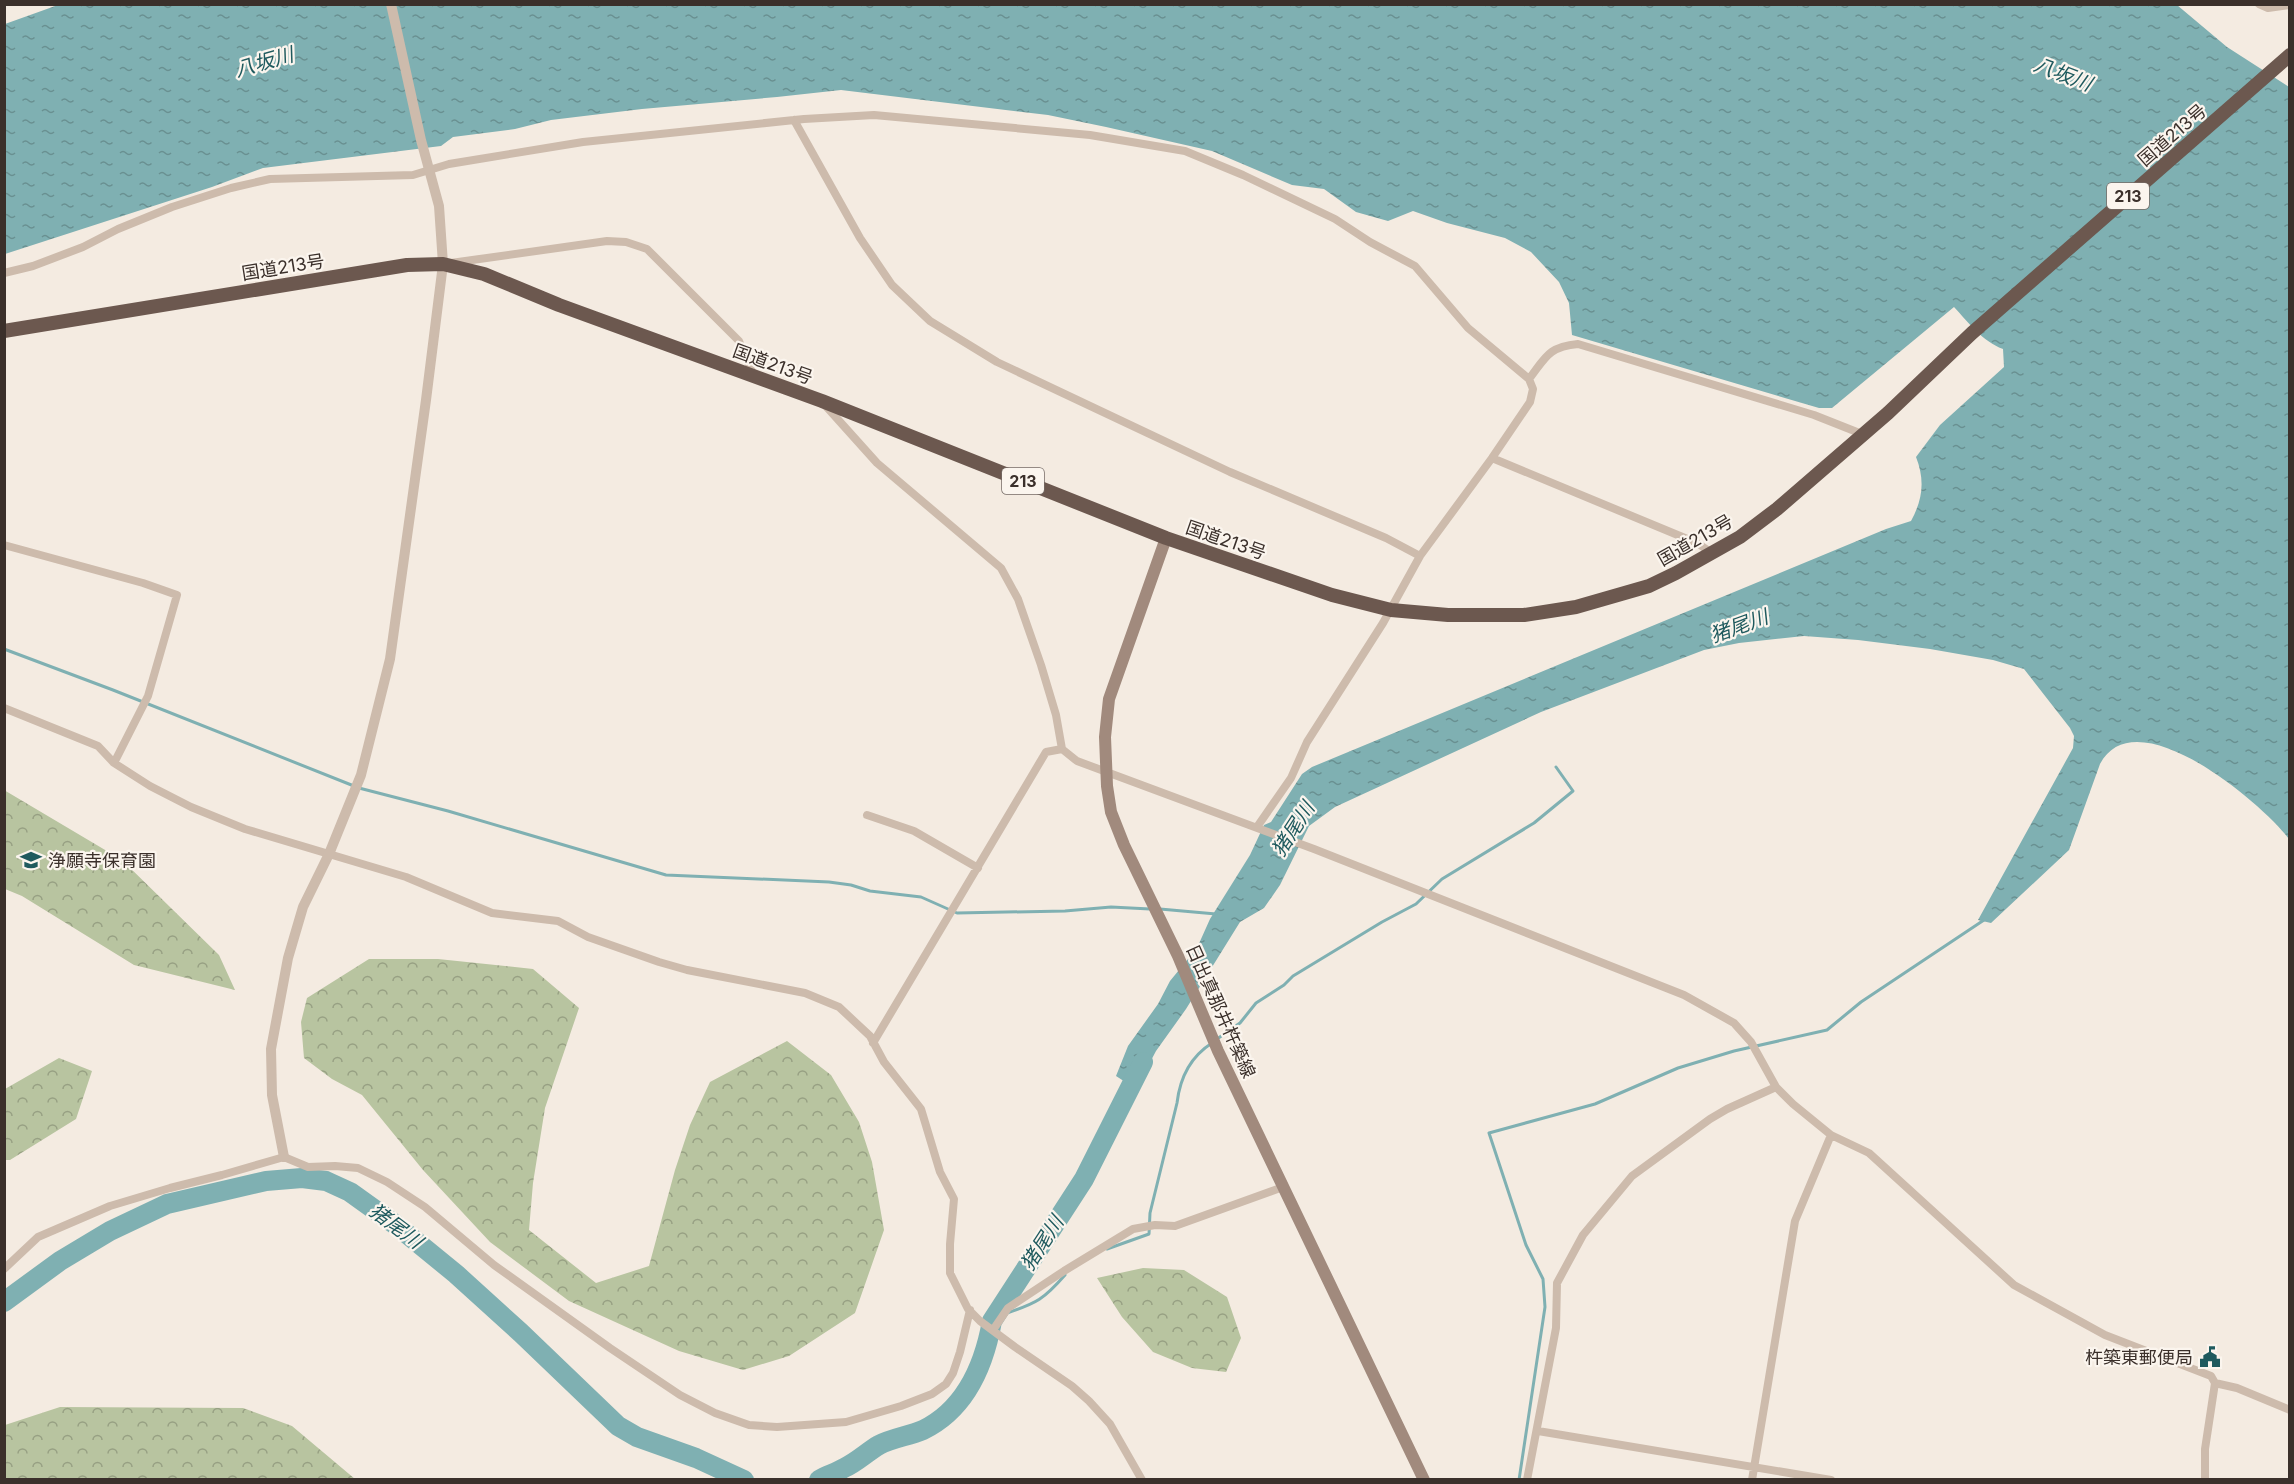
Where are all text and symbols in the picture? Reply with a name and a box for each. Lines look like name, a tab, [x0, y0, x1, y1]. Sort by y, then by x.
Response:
water label: 八坂川	[232, 42, 298, 82]
water label: 八坂川	[2031, 52, 2097, 97]
street label: 国道213号	[2134, 100, 2210, 170]
road number: 213	[2107, 183, 2149, 209]
street label: 国道213号	[240, 250, 326, 284]
street label: 国道213号	[730, 340, 816, 388]
road number: 213	[1002, 468, 1044, 494]
street label: 国道213号	[1654, 510, 1736, 570]
street label: 国道213号	[1183, 516, 1269, 564]
water label: 猪尾川	[1707, 604, 1773, 648]
water label: 猪尾川	[1267, 796, 1320, 861]
school or university icon: 浄願寺保育園	[19, 848, 43, 872]
place label: 浄願寺保育園	[48, 850, 156, 871]
street label: 日出真那井杵築線	[1182, 941, 1260, 1081]
water label: 猪尾川	[365, 1198, 429, 1255]
water label: 猪尾川	[1016, 1210, 1069, 1275]
public building icon: 杵築東郵便局	[2198, 1345, 2222, 1369]
place label: 杵築東郵便局	[2085, 1347, 2193, 1368]

